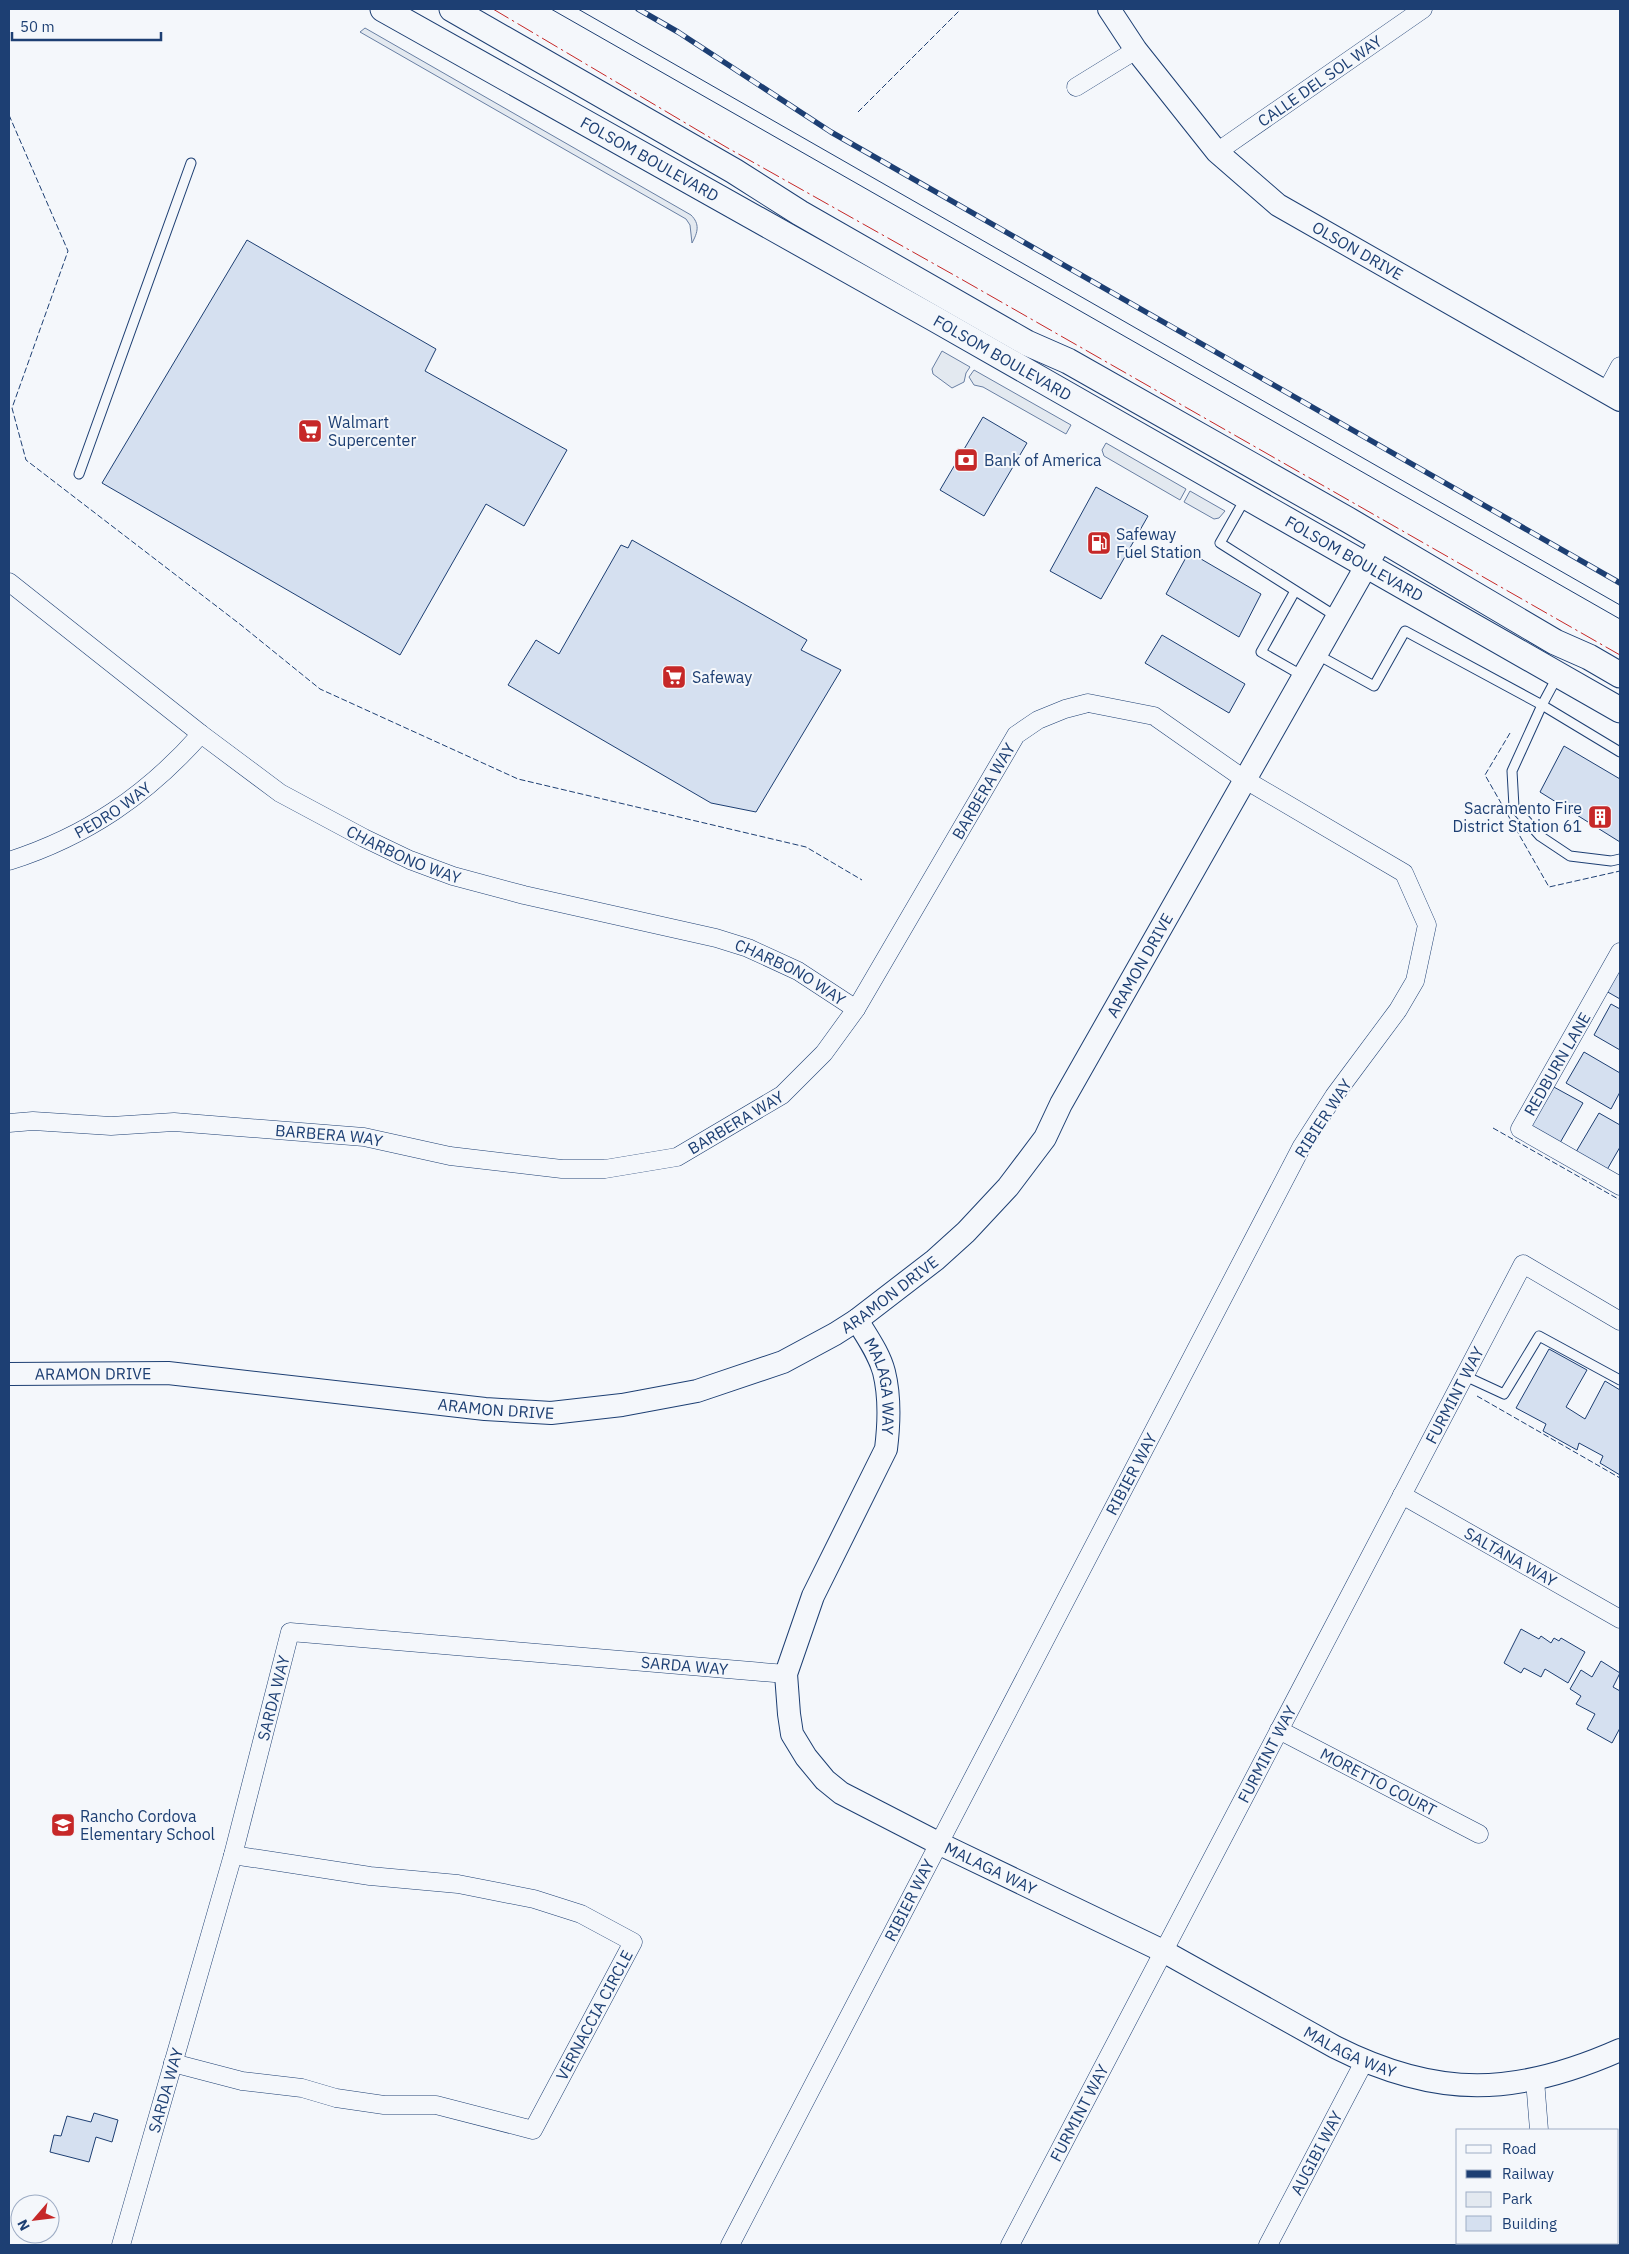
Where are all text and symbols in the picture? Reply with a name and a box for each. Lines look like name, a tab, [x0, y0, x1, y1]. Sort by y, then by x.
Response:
scale bar	[12, 10, 161, 42]
text: 50 m	[20, 17, 55, 36]
street label: CALLE DEL SOL WAY	[1254, 30, 1386, 131]
street label: FOLSOM BOULEVARD	[577, 112, 723, 206]
street label: OLSON DRIVE	[1309, 217, 1407, 284]
street label: FOLSOM BOULEVARD	[930, 310, 1075, 405]
place label: Walmart Supercenter	[328, 412, 416, 450]
supermarket icon: Walmart Supercenter	[297, 418, 323, 444]
bank icon: Bank of America	[953, 447, 979, 473]
place label: Bank of America	[984, 450, 1102, 470]
street label: FOLSOM BOULEVARD	[1282, 511, 1427, 606]
place label: Safeway Fuel Station	[1116, 524, 1202, 562]
fuel station icon: Safeway Fuel Station	[1086, 530, 1112, 556]
supermarket icon: Safeway	[661, 664, 687, 690]
place label: Safeway	[692, 667, 752, 687]
street label: BARBERA WAY	[947, 739, 1019, 843]
street label: PEDRO WAY	[71, 777, 155, 842]
place label: Sacramento Fire District Station 61	[1453, 798, 1582, 836]
building icon: Sacramento Fire District Station 61	[1587, 804, 1613, 830]
street label: CHARBONO WAY	[343, 821, 464, 888]
street label: ARAMON DRIVE	[1102, 910, 1177, 1021]
street label: CHARBONO WAY	[733, 935, 850, 1010]
street label: REDBURN LANE	[1519, 1009, 1595, 1119]
street label: RIBIER WAY	[1290, 1074, 1356, 1161]
street label: BARBERA WAY	[684, 1086, 788, 1158]
street label: BARBERA WAY	[275, 1120, 385, 1151]
street label: ARAMON DRIVE	[837, 1251, 942, 1338]
street label: MALAGA WAY	[860, 1334, 898, 1436]
street label: FURMINT WAY	[1421, 1343, 1488, 1447]
street label: ARAMON DRIVE	[35, 1363, 151, 1384]
street label: ARAMON DRIVE	[437, 1394, 555, 1423]
street label: RIBIER WAY	[1101, 1429, 1161, 1518]
street label: SALTANA WAY	[1461, 1523, 1561, 1591]
street label: SARDA WAY	[253, 1652, 294, 1743]
street label: SARDA WAY	[640, 1652, 730, 1679]
street label: FURMINT WAY	[1233, 1702, 1301, 1806]
street label: MORETTO COURT	[1317, 1743, 1440, 1820]
place label: Rancho Cordova Elementary School	[80, 1806, 215, 1844]
school or university icon: Rancho Cordova Elementary School	[50, 1812, 76, 1838]
street label: MALAGA WAY	[941, 1838, 1040, 1899]
street label: RIBIER WAY	[880, 1855, 939, 1945]
street label: VERNACCIA CIRCLE	[551, 1947, 637, 2084]
street label: MALAGA WAY	[1300, 2022, 1399, 2082]
street label: SARDA WAY	[144, 2045, 187, 2135]
street label: FURMINT WAY	[1045, 2061, 1113, 2165]
street label: AUGIBI WAY	[1286, 2107, 1347, 2198]
legend	[1456, 2129, 1619, 2244]
text: Road	[1502, 2139, 1537, 2158]
text: Railway	[1502, 2164, 1555, 2183]
text: Park	[1502, 2189, 1532, 2208]
north arrow	[10, 2194, 60, 2244]
text: Building	[1502, 2214, 1557, 2233]
text: N	[13, 2216, 34, 2234]

